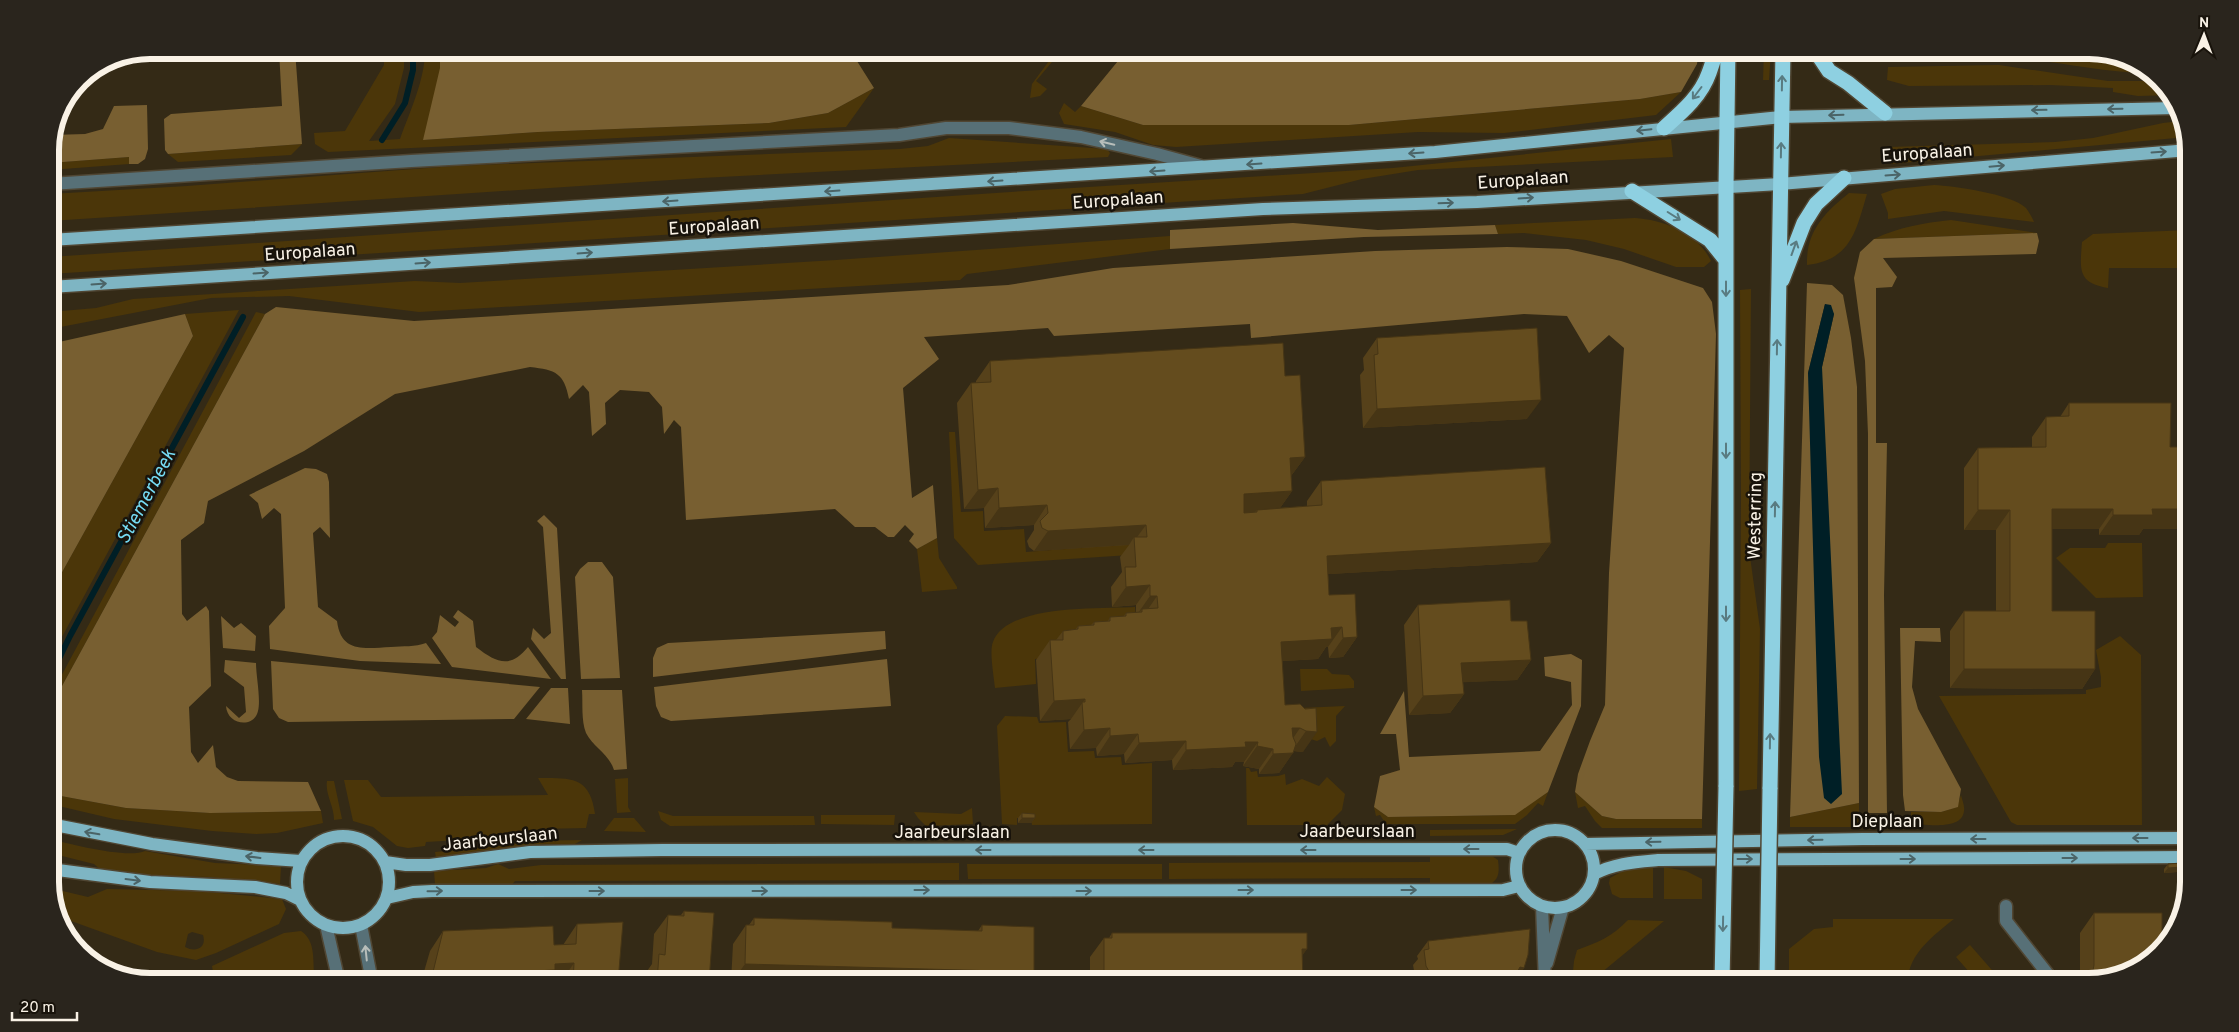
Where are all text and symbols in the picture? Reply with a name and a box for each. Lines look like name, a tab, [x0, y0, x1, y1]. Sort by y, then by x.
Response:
north arrow	[2179, 10, 2229, 60]
text: N	[2199, 15, 2209, 32]
one-way arrow	[1777, 76, 1787, 92]
one-way arrow	[1692, 86, 1702, 100]
one-way arrow	[2107, 104, 2123, 114]
one-way arrow	[2031, 105, 2048, 115]
one-way arrow	[1828, 110, 1844, 119]
one-way arrow	[1636, 125, 1652, 135]
one-way arrow	[1100, 138, 1116, 147]
street label: Europalaan	[1881, 139, 1973, 169]
one-way arrow	[1776, 143, 1785, 159]
one-way arrow	[2150, 147, 2166, 157]
one-way arrow	[1409, 148, 1425, 158]
one-way arrow	[1246, 160, 1262, 169]
one-way arrow	[1988, 161, 2004, 171]
one-way arrow	[1149, 166, 1165, 175]
street label: Europalaan	[1477, 166, 1569, 196]
one-way arrow	[1884, 170, 1900, 179]
one-way arrow	[987, 176, 1003, 185]
one-way arrow	[825, 186, 841, 195]
street label: Europalaan	[1072, 186, 1164, 216]
one-way arrow	[1517, 194, 1533, 203]
one-way arrow	[662, 196, 678, 205]
one-way arrow	[1438, 198, 1454, 207]
street label: Europalaan	[668, 212, 760, 242]
one-way arrow	[1667, 212, 1681, 222]
street label: Europalaan	[264, 238, 356, 268]
one-way arrow	[1790, 241, 1799, 256]
one-way arrow	[577, 248, 593, 257]
one-way arrow	[415, 258, 431, 267]
one-way arrow	[253, 269, 269, 278]
one-way arrow	[91, 279, 107, 288]
one-way arrow	[1721, 280, 1731, 296]
one-way arrow	[1772, 339, 1781, 355]
one-way arrow	[1721, 442, 1731, 459]
water label: Stiemerbeek	[112, 445, 182, 549]
street label: Westerring	[1744, 472, 1768, 560]
one-way arrow	[1770, 501, 1779, 517]
one-way arrow	[1721, 605, 1731, 621]
one-way arrow	[1766, 733, 1775, 749]
street label: Dieplaan	[1852, 811, 1923, 834]
street label: Jaarbeurslaan	[1299, 821, 1415, 844]
street label: Jaarbeurslaan	[894, 822, 1010, 845]
street label: Jaarbeurslaan	[441, 823, 559, 857]
one-way arrow	[84, 828, 100, 838]
one-way arrow	[2132, 833, 2148, 843]
one-way arrow	[1970, 834, 1986, 844]
one-way arrow	[1807, 835, 1824, 845]
one-way arrow	[1645, 837, 1662, 847]
one-way arrow	[1463, 844, 1480, 854]
one-way arrow	[976, 845, 992, 855]
one-way arrow	[1138, 845, 1154, 855]
one-way arrow	[1301, 845, 1317, 855]
one-way arrow	[245, 852, 261, 862]
one-way arrow	[2062, 853, 2078, 863]
one-way arrow	[1737, 854, 1753, 864]
one-way arrow	[1900, 854, 1916, 864]
one-way arrow	[125, 875, 141, 885]
one-way arrow	[914, 885, 930, 895]
one-way arrow	[1238, 885, 1254, 895]
one-way arrow	[1400, 885, 1417, 895]
one-way arrow	[426, 886, 443, 896]
one-way arrow	[589, 886, 605, 896]
one-way arrow	[752, 886, 768, 896]
one-way arrow	[1076, 886, 1092, 896]
one-way arrow	[1718, 915, 1728, 931]
one-way arrow	[362, 946, 371, 962]
scale bar	[12, 990, 78, 1022]
text: 20 m	[20, 999, 55, 1018]

